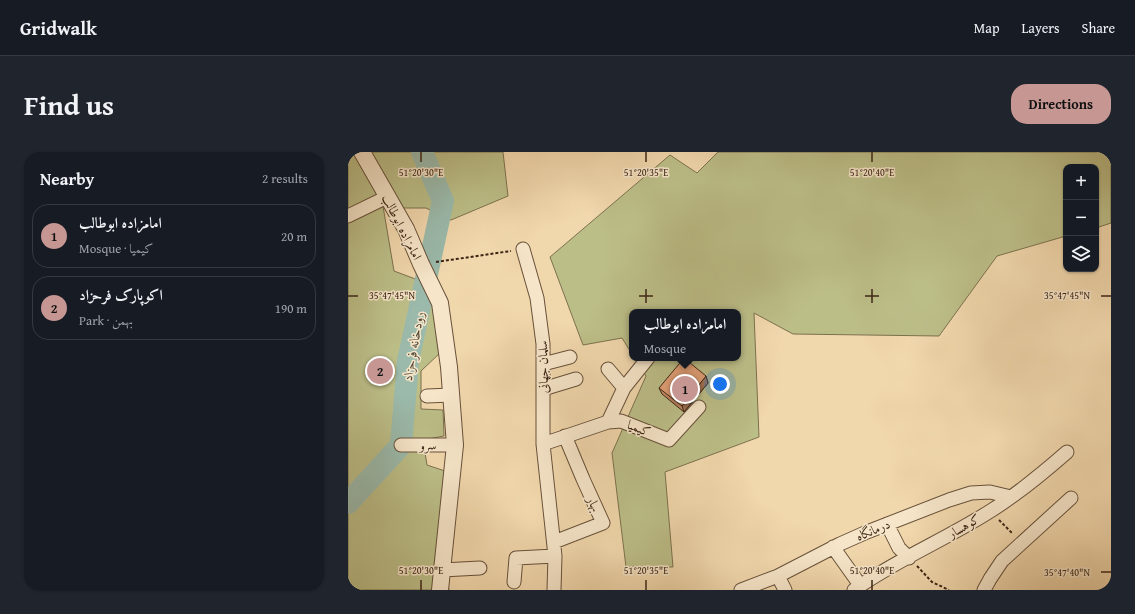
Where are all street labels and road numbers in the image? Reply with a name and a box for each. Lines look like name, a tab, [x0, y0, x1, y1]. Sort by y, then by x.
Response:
street label: امامزاده ابوطالب	[377, 191, 427, 263]
street label: سلمان جهانی	[533, 340, 553, 394]
street label: کیمیا	[624, 415, 654, 441]
street label: سرو	[417, 435, 437, 455]
street label: بهار	[581, 491, 606, 515]
street label: کوهسار	[943, 509, 984, 544]
street label: درمانگاه	[853, 514, 893, 546]

